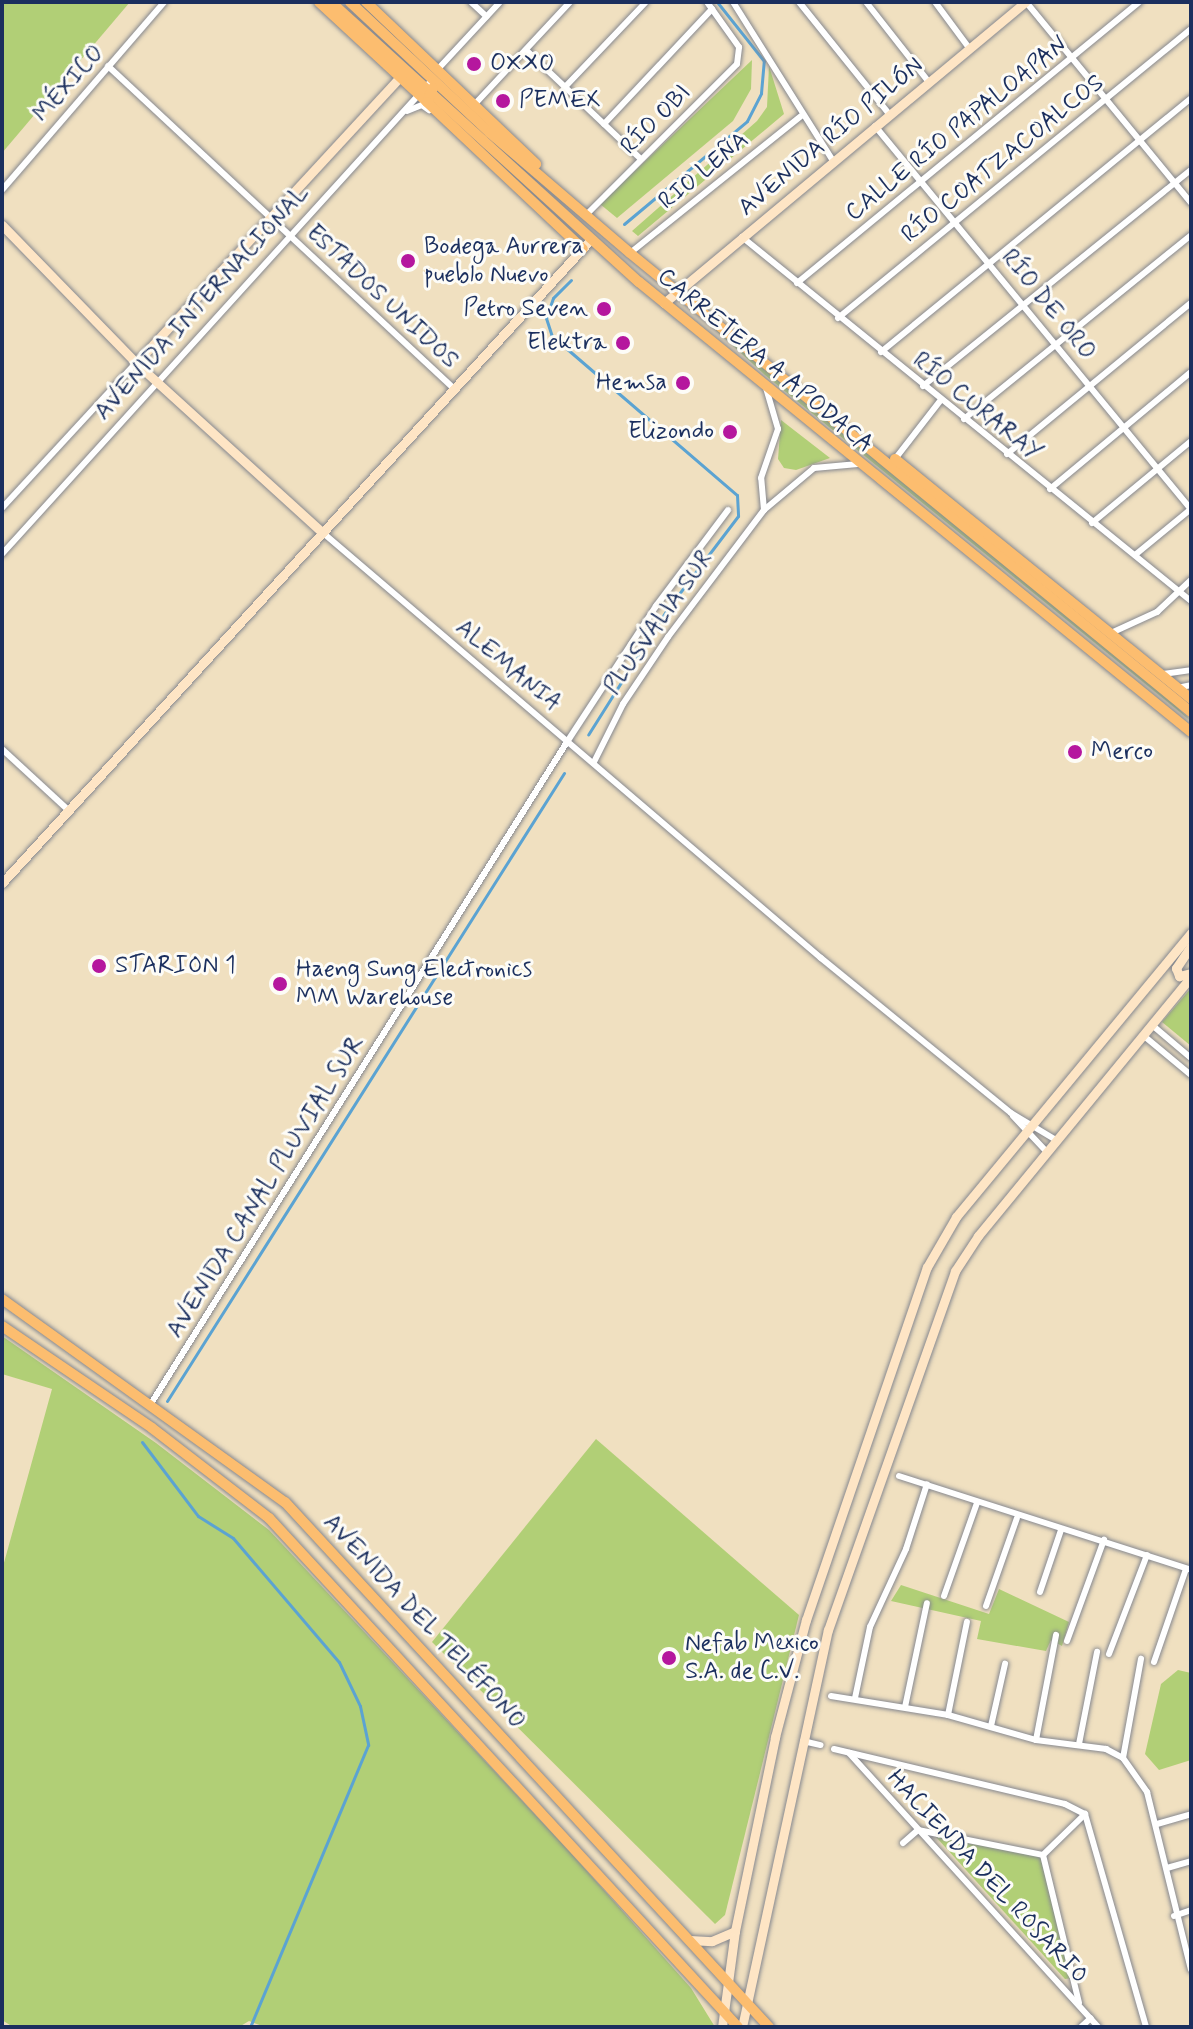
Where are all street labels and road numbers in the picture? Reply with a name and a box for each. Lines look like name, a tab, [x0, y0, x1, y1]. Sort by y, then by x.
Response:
street label: CALLE RÍO PAPALOAPAN	[841, 31, 1073, 227]
street label: MÉXICO	[28, 39, 110, 129]
street label: AVENIDA RÍO PILÓN	[733, 52, 929, 222]
street label: RÍO COATZACOALCOS	[897, 69, 1109, 249]
street label: RÍO OBI	[612, 76, 700, 164]
street label: RIO LEÑA	[653, 126, 755, 216]
street label: AVENIDA INTERNACIONAL	[88, 179, 316, 427]
street label: ESTADOS UNIDOS	[301, 220, 463, 374]
street label: RÍO DE ORO	[995, 245, 1101, 365]
street label: CARRETERA A APODACA	[651, 262, 879, 460]
street label: RÍO CURARAY	[907, 346, 1047, 468]
street label: PLUSVALIA SUR	[599, 545, 719, 701]
street label: ALEMANIA	[449, 614, 567, 718]
street label: AVENIDA CANAL PLUVIAL SUR	[161, 1031, 371, 1343]
street label: AVENIDA DEL TELÉFONO	[320, 1512, 528, 1732]
street label: HACIENDA DEL ROSARIO	[883, 1767, 1091, 1987]

